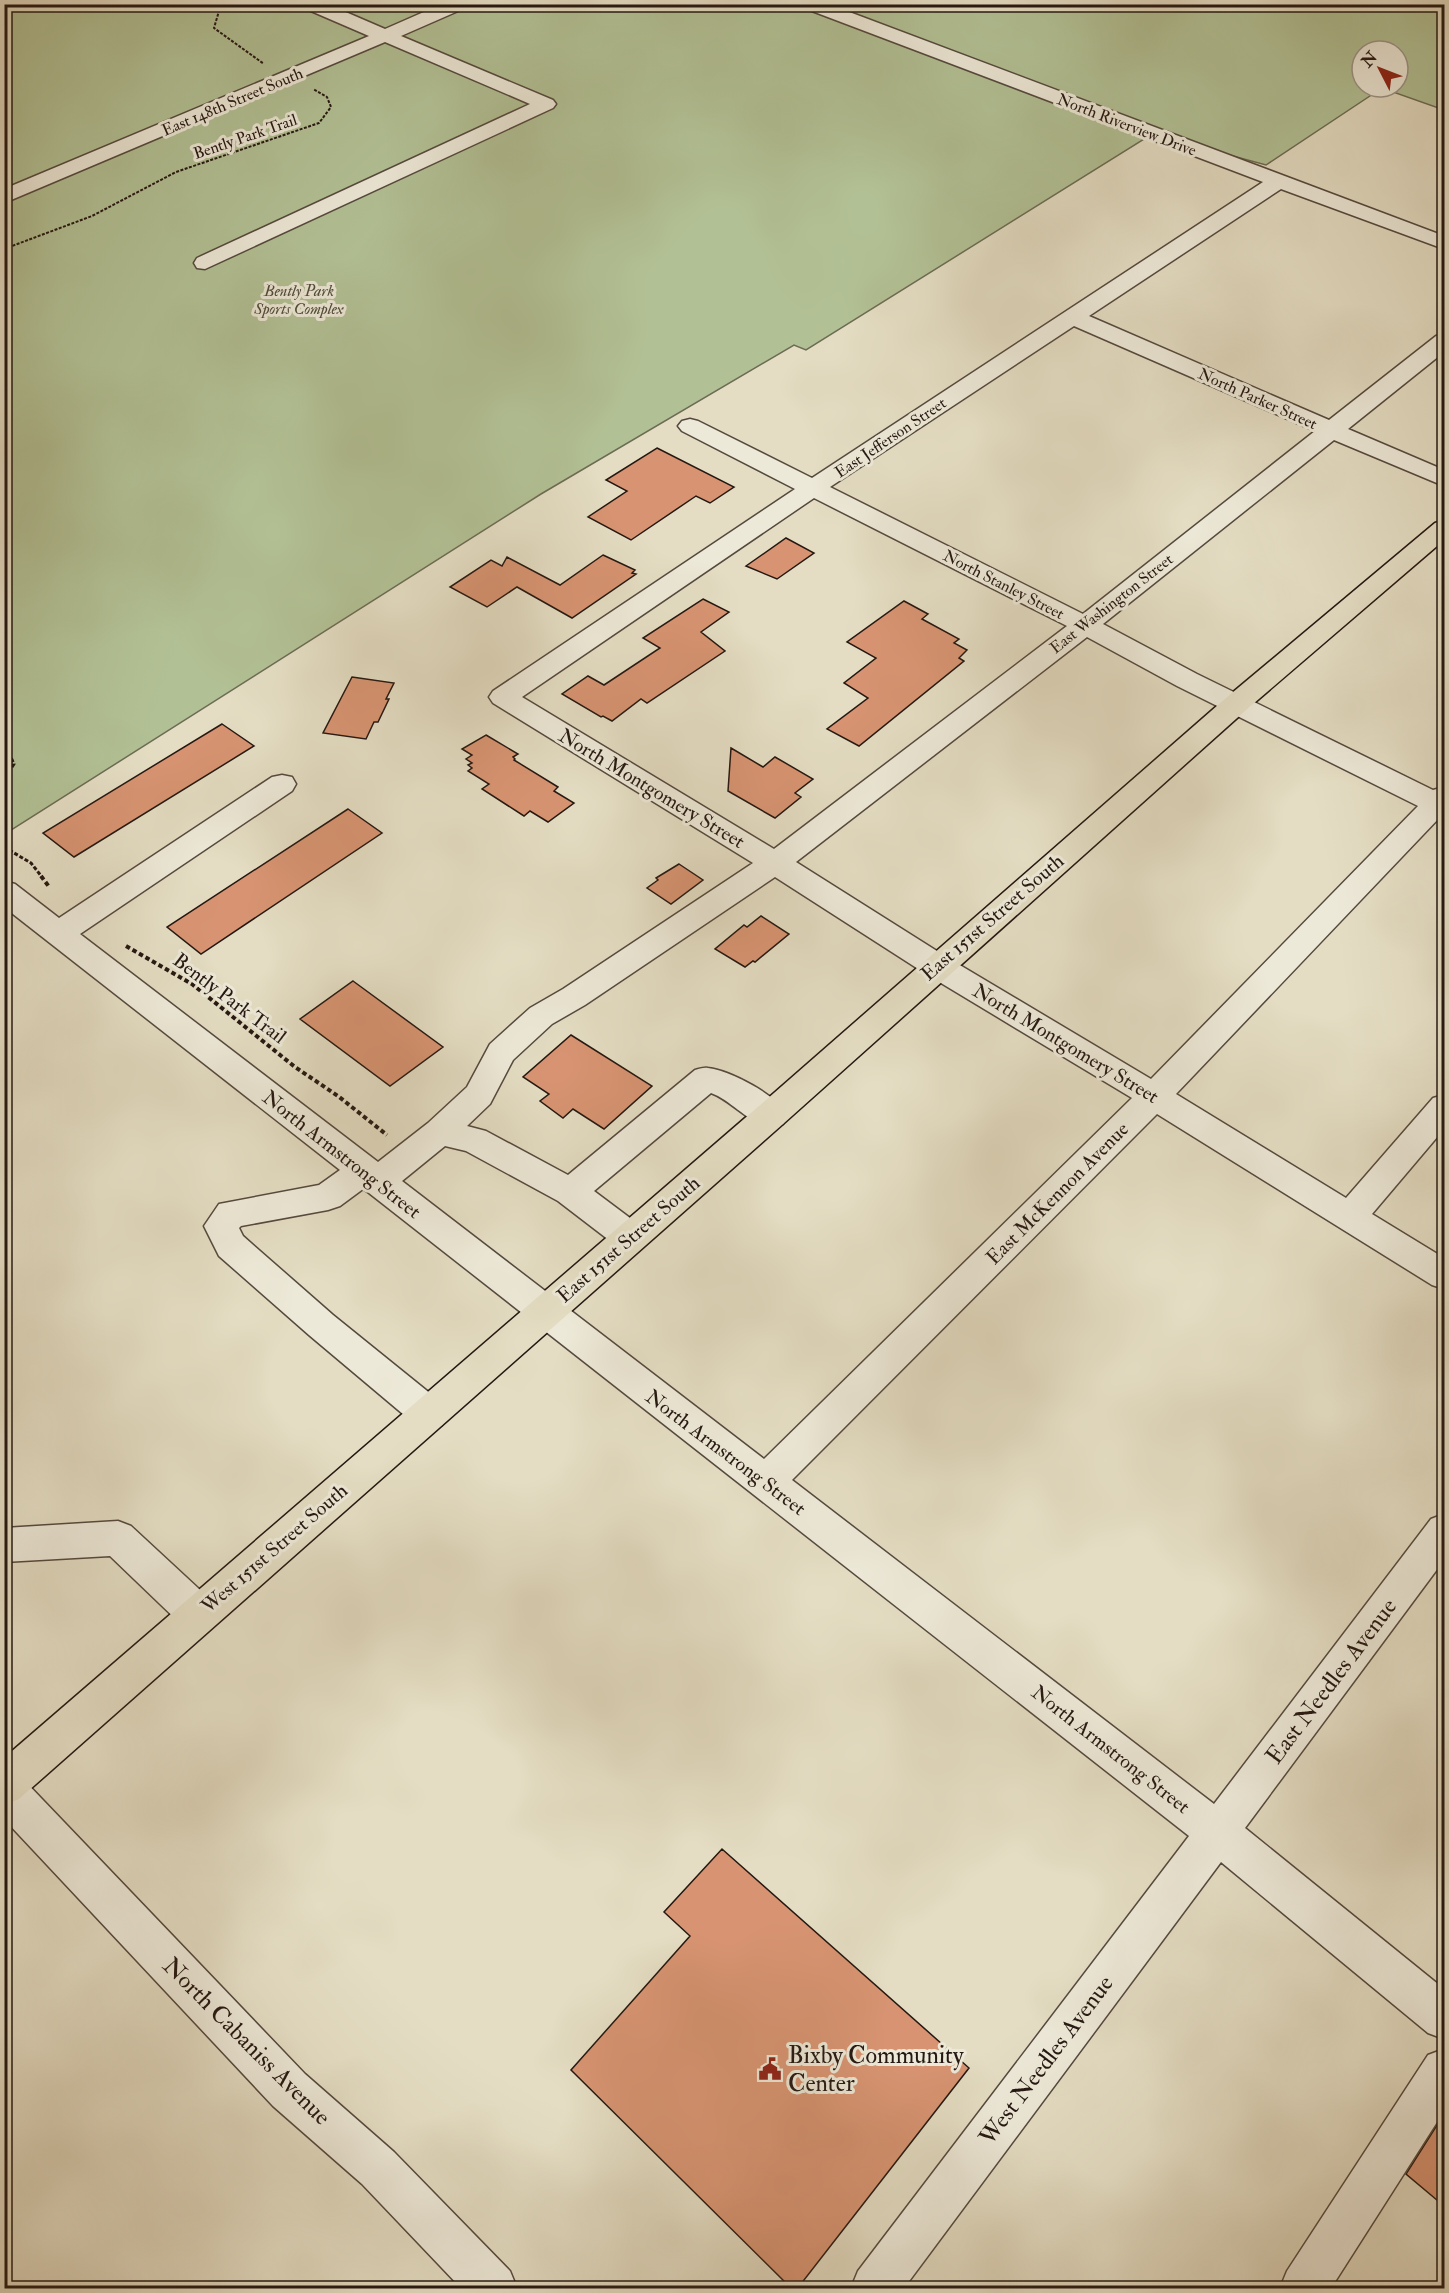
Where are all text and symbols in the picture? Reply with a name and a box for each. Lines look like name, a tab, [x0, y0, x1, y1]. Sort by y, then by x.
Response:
north arrow	[1350, 39, 1410, 99]
text: N	[1357, 47, 1382, 72]
street label: East 148th Street South	[159, 63, 306, 141]
street label: North Riverview Drive	[1054, 89, 1199, 161]
street label: Bently Park Trail	[191, 110, 300, 164]
park label: Bently Park Sports Complex	[253, 281, 344, 319]
street label: North Parker Street	[1195, 364, 1320, 434]
street label: East Jefferson Street	[831, 393, 951, 483]
street label: North Stanley Street	[940, 546, 1067, 624]
street label: East Washington Street	[1046, 549, 1177, 658]
street label: North Montgomery Street	[554, 723, 750, 854]
street label: East 151st Street South	[916, 848, 1069, 986]
street label: Bently Park Trail	[168, 948, 291, 1049]
street label: North Montgomery Street	[968, 978, 1164, 1109]
street label: North Armstrong Street	[257, 1085, 426, 1224]
street label: East McKennon Avenue	[981, 1117, 1134, 1270]
street label: East 151st Street South	[552, 1170, 705, 1308]
street label: North Armstrong Street	[641, 1384, 811, 1521]
street label: West 151st Street South	[195, 1478, 353, 1619]
street label: East Needles Avenue	[1259, 1592, 1404, 1770]
street label: North Armstrong Street	[1026, 1680, 1195, 1819]
street label: North Cabaniss Avenue	[156, 1951, 337, 2132]
street label: West Needles Avenue	[972, 1969, 1120, 2152]
place label: Bixby Community Center	[788, 2040, 964, 2099]
public building icon: Bixby Community Center	[757, 2056, 783, 2082]

